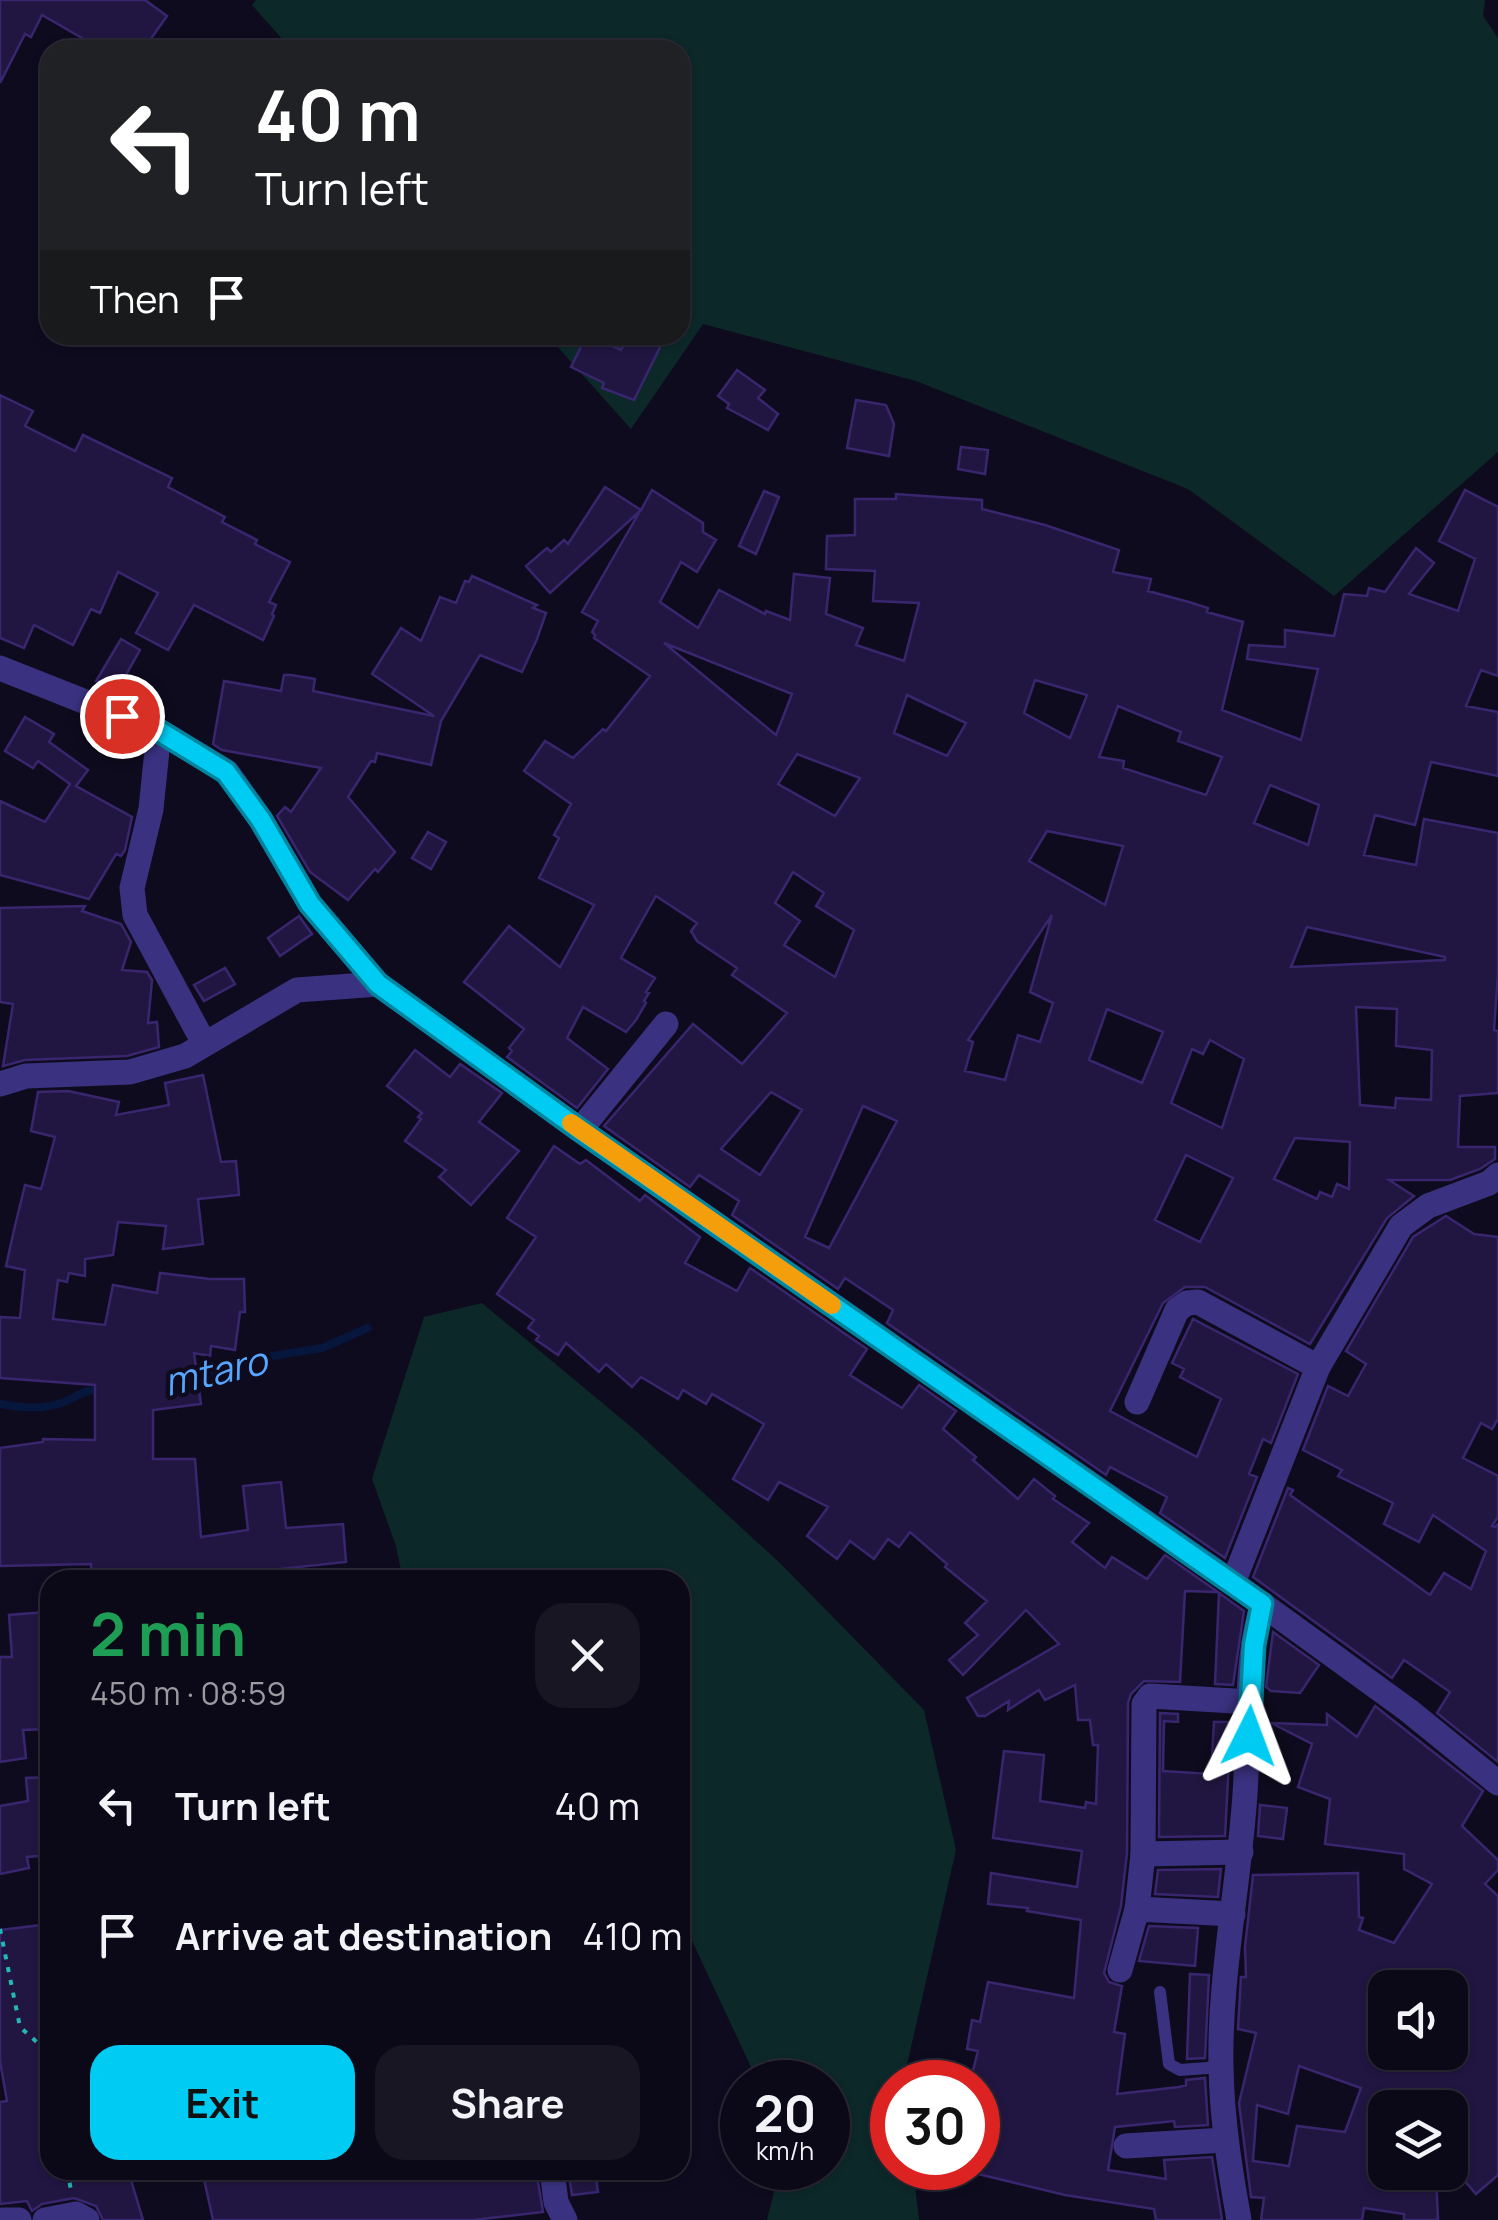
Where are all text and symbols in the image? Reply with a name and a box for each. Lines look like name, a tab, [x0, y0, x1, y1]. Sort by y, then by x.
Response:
text: 40 m	[255, 66, 421, 162]
icon: left	[90, 80, 220, 210]
text: Turn left	[255, 157, 429, 219]
icon: arrive	[199, 270, 254, 325]
text: Then	[90, 272, 179, 324]
pin	[80, 674, 165, 759]
icon: arrive	[95, 689, 150, 744]
water label: mtaro	[158, 1332, 274, 1407]
text: 2 min	[90, 1592, 246, 1674]
button: close	[535, 1603, 640, 1708]
text: 450 m · 08:59	[90, 1671, 286, 1715]
position arrow	[1197, 1684, 1301, 1788]
icon: left	[90, 1778, 145, 1833]
text: Turn left	[175, 1779, 331, 1831]
text: 40 m	[555, 1779, 640, 1831]
icon: arrive	[90, 1908, 145, 1963]
text: Arrive at destination	[175, 1909, 552, 1961]
text: 410 m	[582, 1909, 682, 1961]
map controls	[1368, 1970, 1468, 2190]
button: sound	[1368, 1970, 1468, 2070]
button: Exit	[90, 2045, 355, 2160]
button: Share	[375, 2045, 640, 2160]
speed limit sign: 30	[870, 2060, 1000, 2190]
text: 20	[754, 2079, 816, 2147]
button: layers	[1368, 2090, 1468, 2190]
text: km/h	[756, 2133, 814, 2168]

